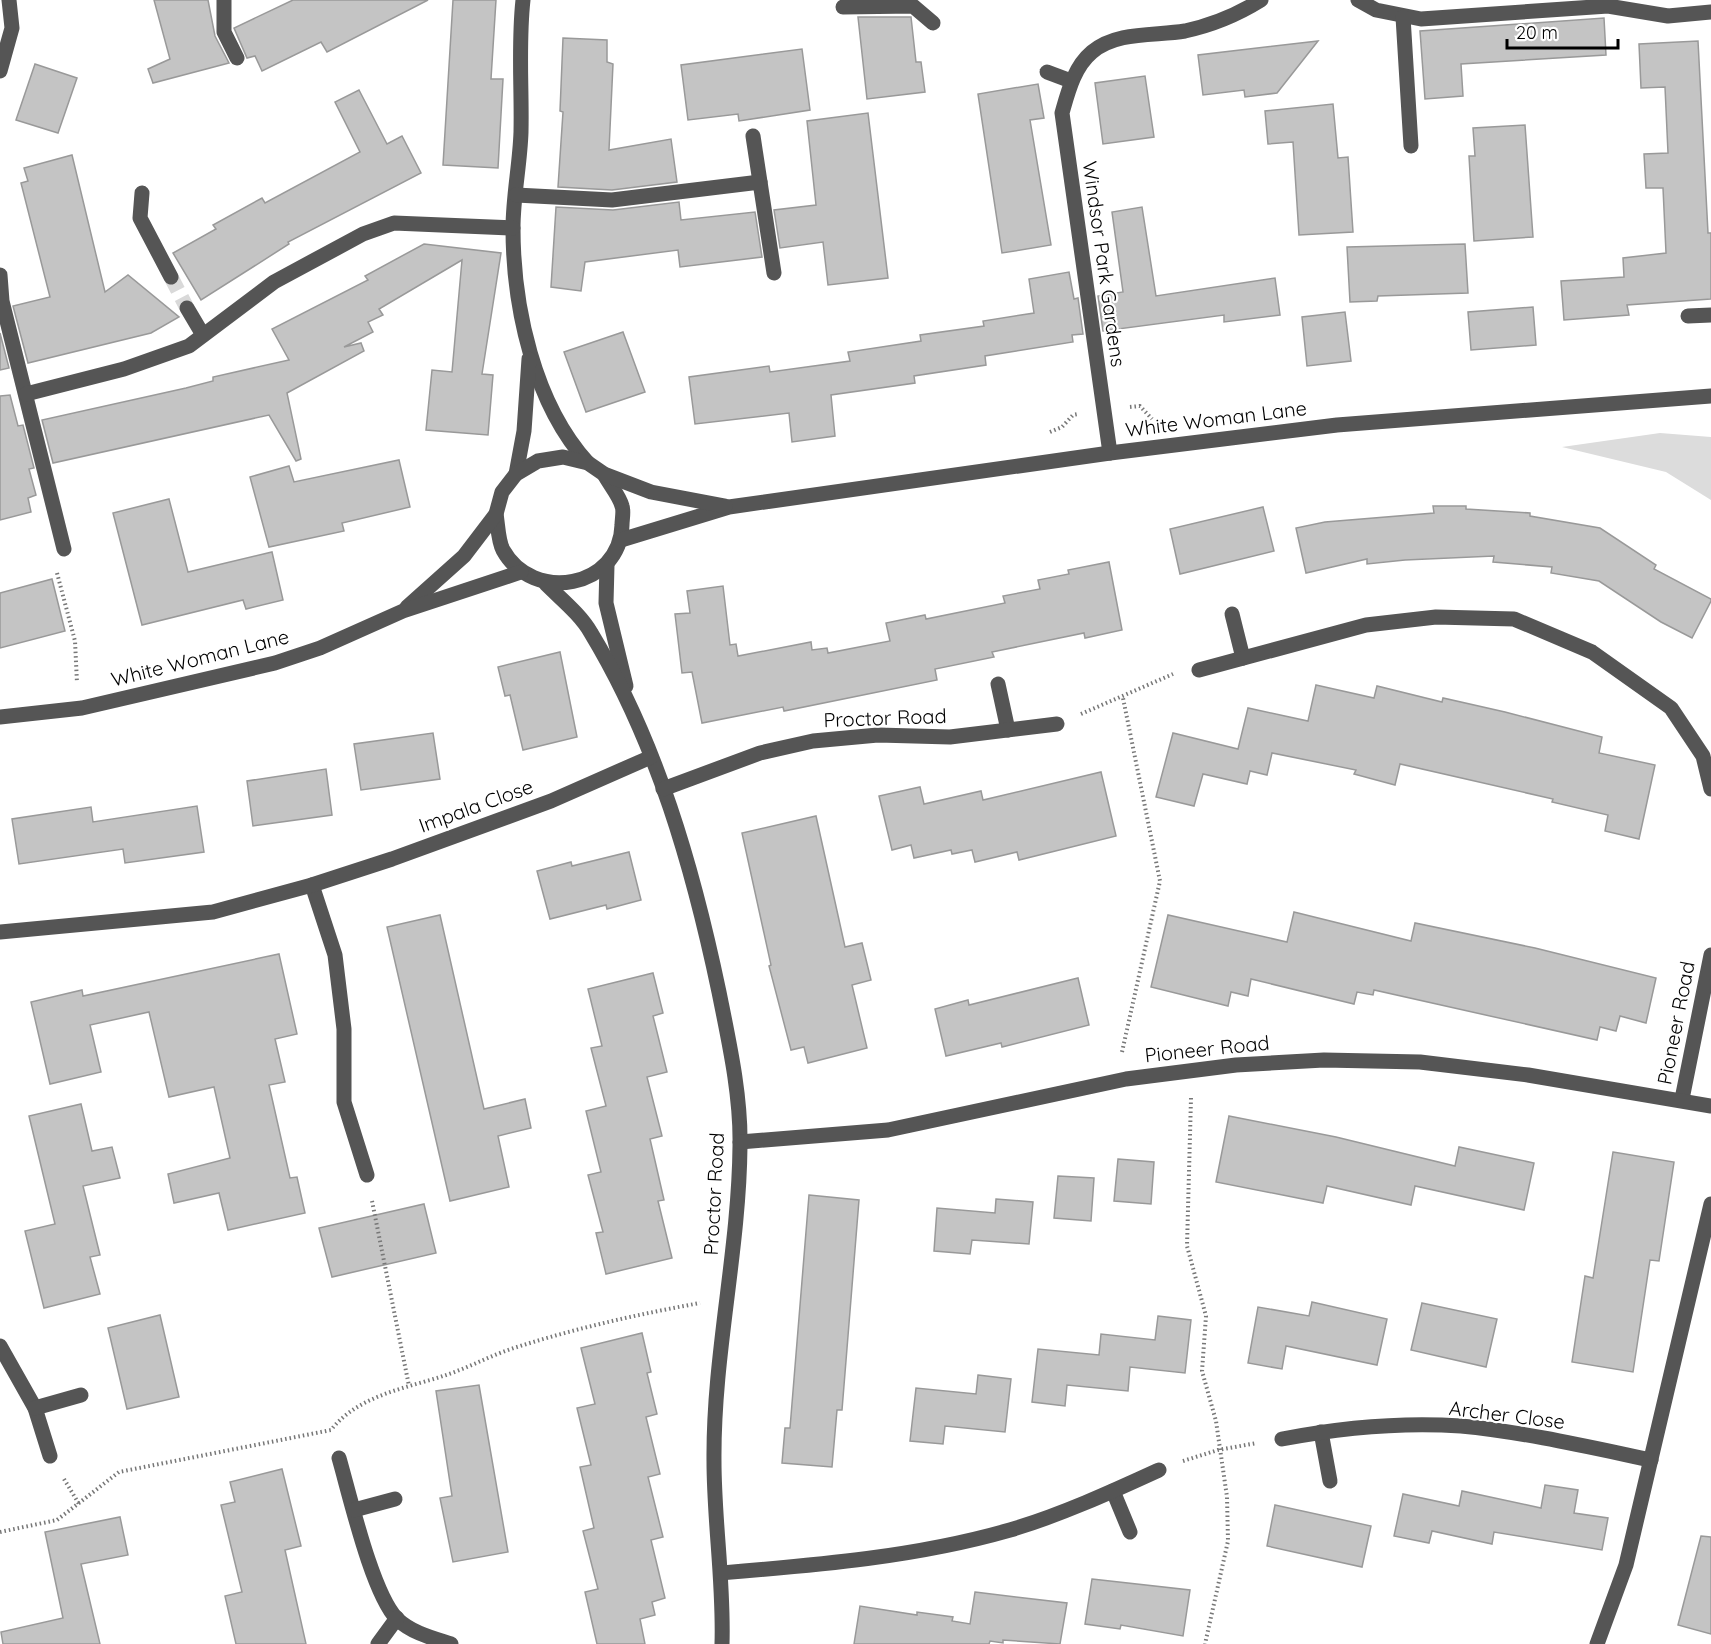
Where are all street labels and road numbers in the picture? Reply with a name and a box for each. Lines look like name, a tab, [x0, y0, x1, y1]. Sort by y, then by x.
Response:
street label: Windsor Park Gardens	[1078, 159, 1131, 368]
street label: White Woman Lane	[1124, 395, 1308, 442]
street label: White Woman Lane	[108, 623, 291, 692]
street label: Proctor Road	[823, 703, 947, 732]
street label: Impala Close	[415, 773, 536, 838]
street label: Pioneer Road	[1651, 959, 1700, 1087]
street label: Pioneer Road	[1143, 1030, 1271, 1067]
street label: Proctor Road	[698, 1132, 729, 1256]
street label: Archer Close	[1448, 1395, 1566, 1434]

